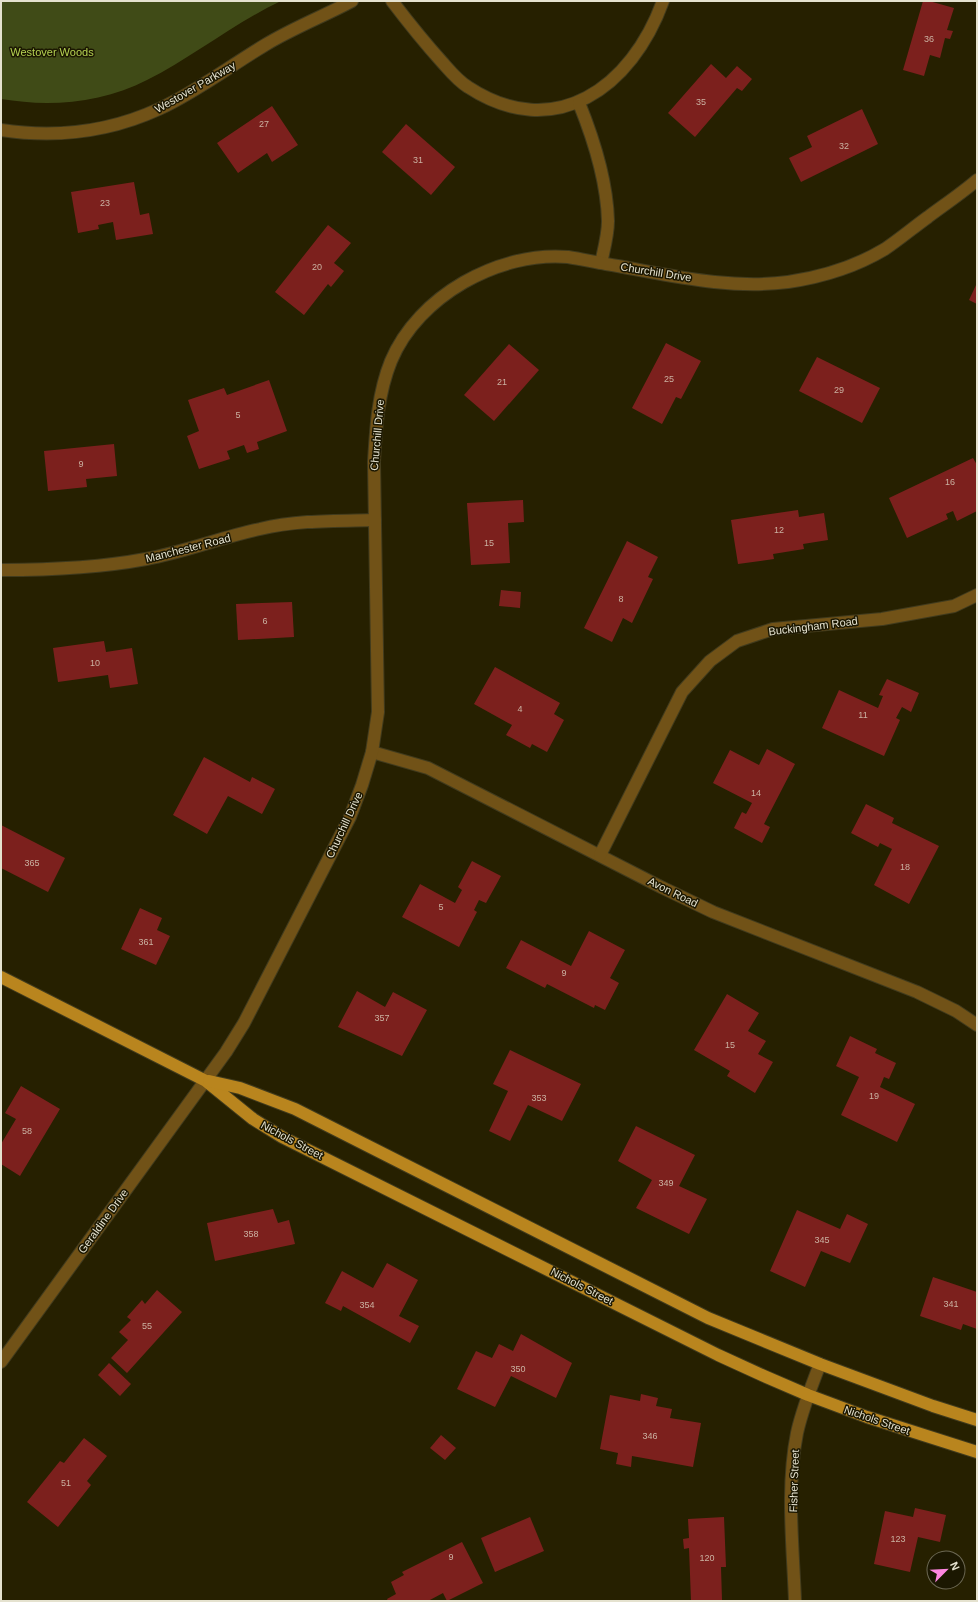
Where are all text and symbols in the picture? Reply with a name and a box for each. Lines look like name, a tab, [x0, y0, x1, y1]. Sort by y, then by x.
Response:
house number: 36	[924, 34, 934, 44]
park label: Westover Woods	[10, 46, 94, 58]
street label: Westover Parkway	[152, 59, 238, 115]
house number: 35	[696, 97, 706, 107]
house number: 27	[259, 119, 269, 129]
house number: 32	[839, 141, 849, 151]
house number: 31	[413, 155, 423, 165]
house number: 23	[100, 198, 110, 208]
street label: Churchill Drive	[620, 260, 692, 284]
house number: 20	[312, 262, 322, 272]
house number: 25	[664, 374, 674, 384]
house number: 21	[497, 377, 507, 387]
house number: 29	[834, 385, 844, 395]
street label: Churchill Drive	[368, 399, 386, 471]
house number: 5	[235, 410, 241, 420]
house number: 9	[78, 459, 84, 469]
house number: 16	[945, 477, 955, 487]
house number: 12	[774, 525, 784, 535]
street label: Manchester Road	[144, 532, 232, 564]
house number: 15	[484, 538, 494, 548]
house number: 8	[618, 594, 624, 604]
street label: Buckingham Road	[768, 615, 858, 637]
house number: 6	[262, 616, 268, 626]
house number: 10	[90, 658, 100, 668]
house number: 4	[517, 704, 523, 714]
house number: 11	[858, 710, 868, 720]
house number: 14	[751, 788, 761, 798]
street label: Churchill Drive	[323, 790, 365, 860]
house number: 365	[24, 858, 40, 868]
house number: 18	[900, 862, 910, 872]
street label: Avon Road	[646, 875, 700, 909]
house number: 5	[438, 902, 444, 912]
house number: 361	[138, 937, 154, 947]
house number: 9	[561, 968, 567, 978]
house number: 357	[374, 1013, 390, 1023]
house number: 15	[725, 1040, 735, 1050]
house number: 19	[869, 1091, 879, 1101]
house number: 353	[531, 1093, 547, 1103]
street label: Nichols Street	[259, 1119, 325, 1161]
house number: 58	[22, 1126, 32, 1136]
house number: 349	[658, 1178, 674, 1188]
street label: Geraldine Drive	[76, 1187, 130, 1255]
house number: 358	[243, 1229, 259, 1239]
house number: 345	[814, 1235, 830, 1245]
street label: Nichols Street	[549, 1265, 615, 1307]
house number: 341	[943, 1299, 959, 1309]
house number: 354	[359, 1300, 375, 1310]
house number: 55	[142, 1321, 152, 1331]
house number: 350	[510, 1364, 526, 1374]
street label: Nichols Street	[843, 1403, 911, 1437]
house number: 346	[642, 1431, 658, 1441]
street label: Fisher Street	[787, 1449, 801, 1513]
house number: 51	[61, 1478, 71, 1488]
house number: 123	[890, 1534, 906, 1544]
north arrow	[926, 1550, 966, 1590]
house number: 9	[448, 1552, 454, 1562]
house number: 120	[699, 1553, 715, 1563]
text: N	[948, 1560, 962, 1572]

